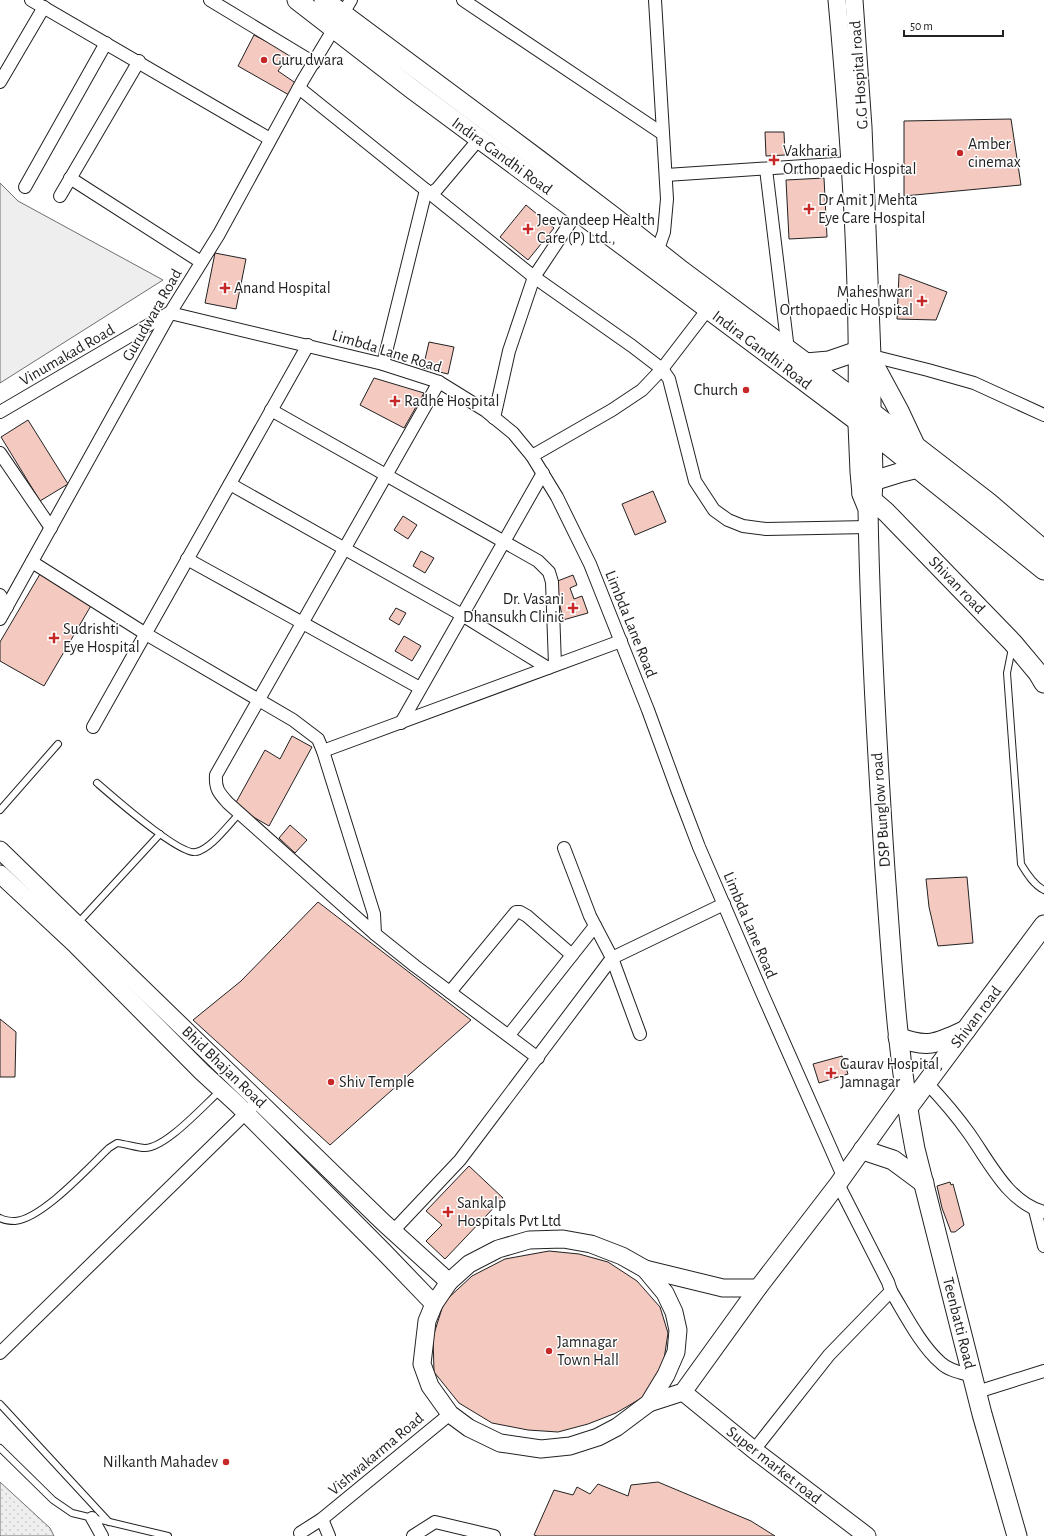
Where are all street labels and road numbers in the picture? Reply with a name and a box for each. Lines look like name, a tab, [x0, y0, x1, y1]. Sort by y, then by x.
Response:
street label: G.G Hospital road	[847, 20, 871, 130]
street label: Indira Gandhi Road	[449, 114, 555, 198]
street label: Gurudwara Road	[119, 266, 185, 364]
street label: Indira Gandhi Road	[709, 308, 815, 392]
street label: Vinumakad Road	[17, 321, 117, 389]
street label: Limbda Lane Road	[330, 327, 444, 375]
street label: Shivan road	[926, 553, 988, 617]
street label: Limbda Lane Road	[602, 568, 660, 680]
street label: DSP Bunglow road	[869, 752, 893, 868]
street label: Limbda Lane Road	[720, 869, 780, 981]
street label: Shivan road	[948, 983, 1004, 1051]
street label: Bhid Bhajan Road	[178, 1023, 269, 1112]
street label: Teenbatti Road	[940, 1275, 978, 1371]
street label: Vishwakarma Road	[325, 1410, 427, 1498]
street label: Super market road	[724, 1423, 824, 1507]

